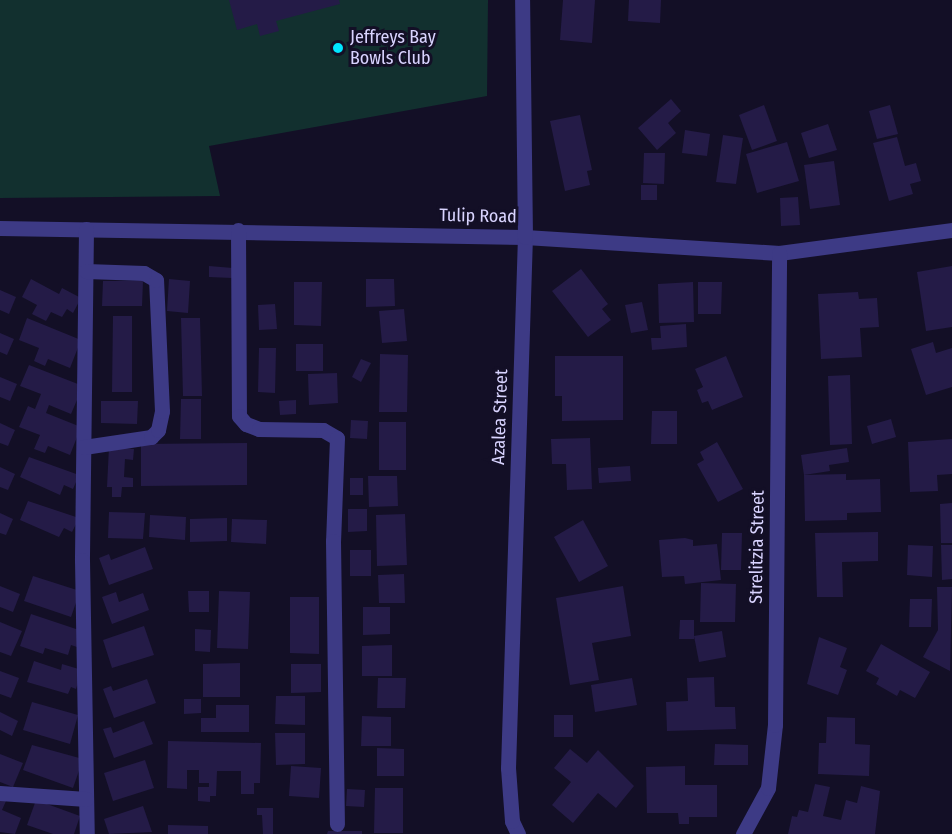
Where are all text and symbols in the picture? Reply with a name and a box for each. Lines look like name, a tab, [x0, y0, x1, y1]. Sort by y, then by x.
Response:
place label: Jeffreys Bay Bowls Club	[350, 27, 436, 70]
marker: Jeffreys Bay Bowls Club	[331, 41, 345, 55]
street label: Tulip Road	[439, 205, 517, 227]
street label: Azalea Street	[488, 369, 512, 465]
street label: Strelitzia Street	[745, 490, 769, 604]

